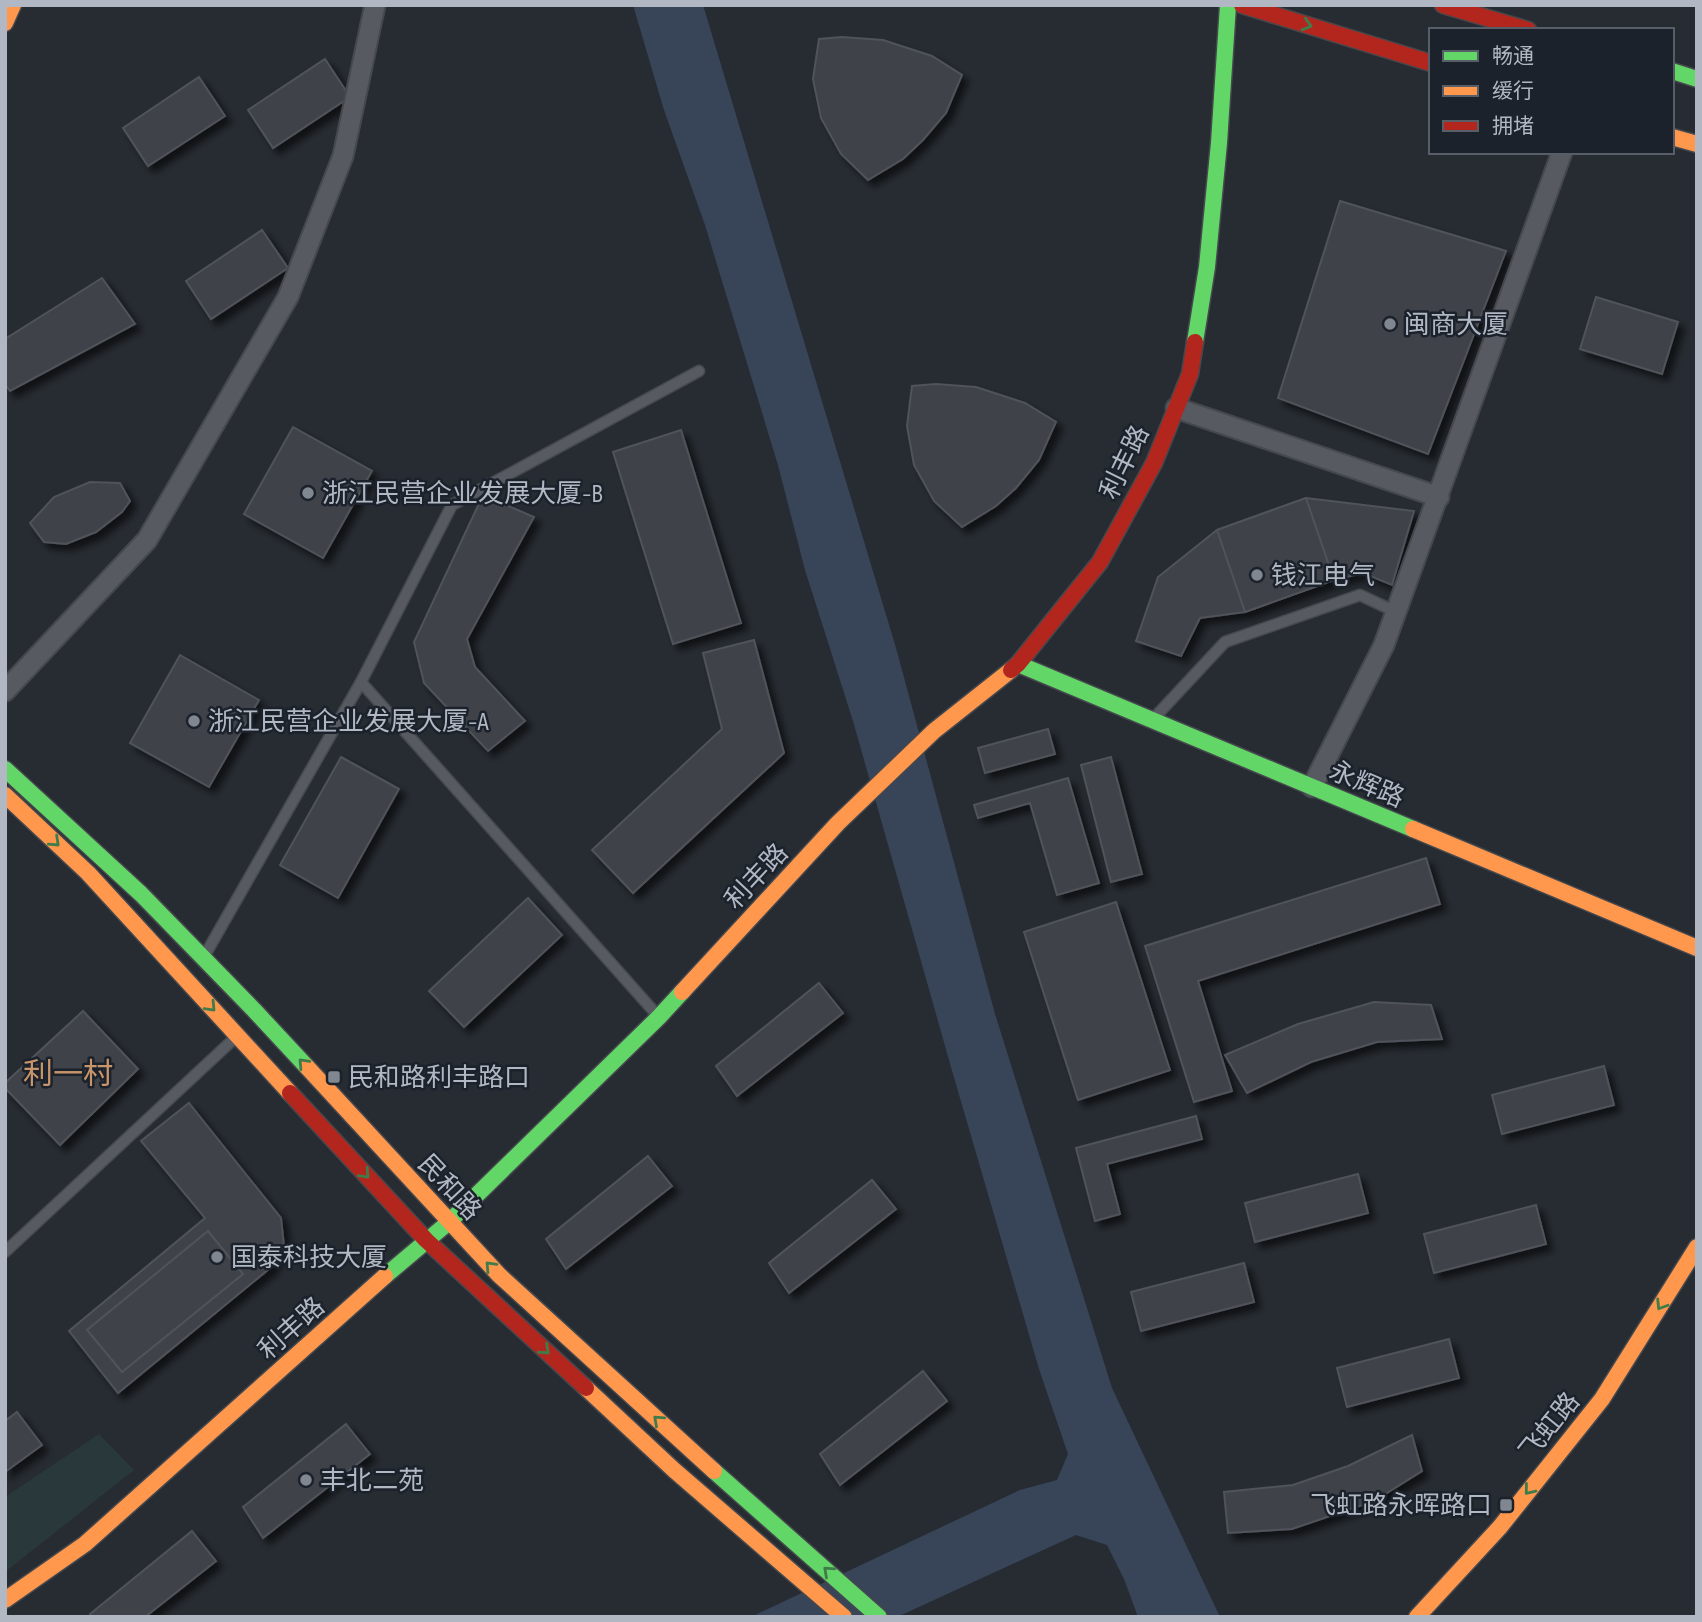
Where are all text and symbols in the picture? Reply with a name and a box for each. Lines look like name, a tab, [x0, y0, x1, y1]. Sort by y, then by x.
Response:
one-way arrow	[1301, 17, 1313, 32]
legend	[1429, 28, 1674, 154]
text: 畅通	[1492, 44, 1534, 69]
text: 缓行	[1492, 79, 1534, 104]
text: 拥堵	[1492, 114, 1534, 139]
place label: 闽商大厦	[1404, 310, 1508, 341]
marker: 闽商大厦	[1382, 316, 1398, 332]
street label: 利丰路	[1094, 421, 1156, 505]
place label: 浙江民营企业发展大厦-B	[322, 479, 603, 510]
marker: 浙江民营企业发展大厦-B	[300, 485, 316, 501]
place label: 钱江电气	[1271, 561, 1375, 592]
marker: 钱江电气	[1249, 567, 1265, 583]
place label: 浙江民营企业发展大厦-A	[208, 707, 490, 738]
marker: 浙江民营企业发展大厦-A	[186, 713, 202, 729]
street label: 永辉路	[1324, 756, 1408, 815]
one-way arrow	[47, 833, 60, 846]
street label: 利丰路	[719, 838, 795, 916]
one-way arrow	[203, 999, 216, 1012]
district label: 利一村	[23, 1057, 113, 1093]
one-way arrow	[299, 1058, 311, 1071]
place label: 民和路利丰路口	[348, 1063, 530, 1094]
marker: 民和路利丰路口	[326, 1069, 342, 1085]
street label: 民和路	[411, 1149, 487, 1227]
one-way arrow	[357, 1166, 369, 1179]
place label: 国泰科技大厦	[231, 1243, 387, 1274]
marker: 国泰科技大厦	[209, 1249, 225, 1265]
one-way arrow	[486, 1261, 499, 1274]
street label: 利丰路	[253, 1291, 331, 1367]
one-way arrow	[1656, 1298, 1669, 1311]
one-way arrow	[537, 1342, 550, 1355]
street label: 飞虹路	[1514, 1387, 1587, 1467]
one-way arrow	[653, 1416, 666, 1429]
place label: 丰北二苑	[320, 1466, 424, 1497]
marker: 丰北二苑	[298, 1472, 314, 1488]
one-way arrow	[1525, 1482, 1537, 1495]
place label: 飞虹路永晖路口	[1310, 1491, 1492, 1522]
marker: 飞虹路永晖路口	[1498, 1497, 1514, 1513]
one-way arrow	[823, 1567, 836, 1579]

